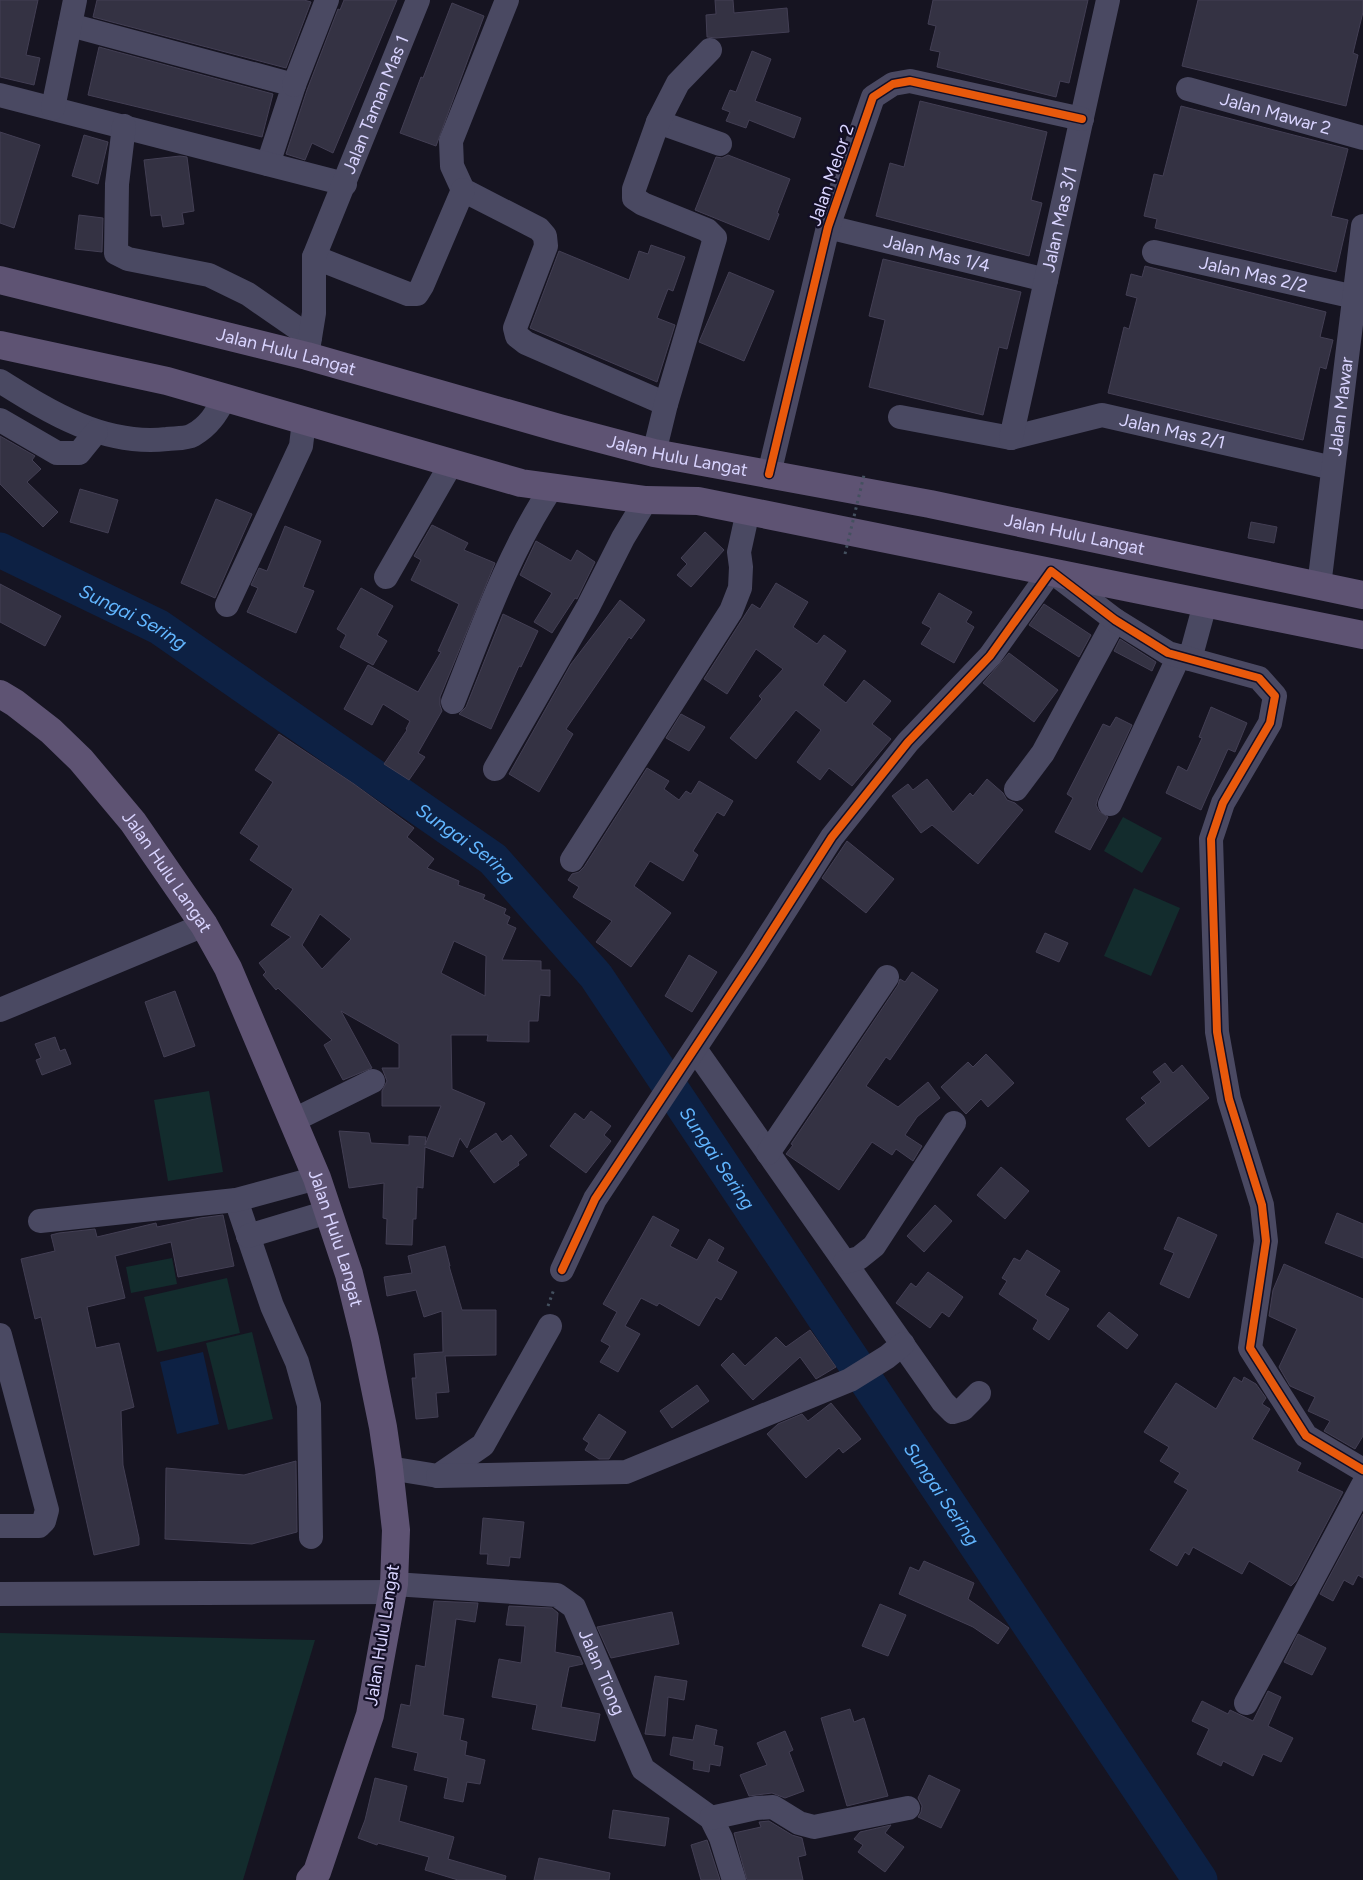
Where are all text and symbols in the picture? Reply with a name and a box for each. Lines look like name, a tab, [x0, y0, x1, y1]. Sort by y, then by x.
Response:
street label: Jalan Taman Mas 1	[338, 32, 414, 177]
street label: Jalan Mawar 2	[1218, 88, 1334, 140]
street label: Jalan Melor 2	[803, 121, 859, 229]
street label: Jalan Mas 3/1	[1037, 164, 1082, 274]
street label: Jalan Mas 1/4	[881, 230, 992, 277]
street label: Jalan Mas 2/2	[1197, 251, 1310, 297]
street label: Jalan Hulu Langat	[214, 323, 359, 380]
street label: Jalan Mawar	[1324, 356, 1358, 457]
street label: Jalan Mas 2/1	[1117, 408, 1227, 454]
street label: Jalan Hulu Langat	[605, 430, 750, 481]
street label: Jalan Hulu Langat	[1002, 509, 1147, 560]
water label: Sungai Sering	[76, 579, 192, 655]
water label: Sungai Sering	[412, 798, 520, 888]
street label: Jalan Hulu Langat	[117, 806, 217, 936]
water label: Sungai Sering	[675, 1102, 760, 1214]
street label: Jalan Hulu Langat	[303, 1166, 368, 1309]
water label: Sungai Sering	[899, 1438, 985, 1550]
street label: Jalan Hulu Langat	[360, 1562, 404, 1707]
street label: Jalan Tiong	[574, 1626, 630, 1718]

